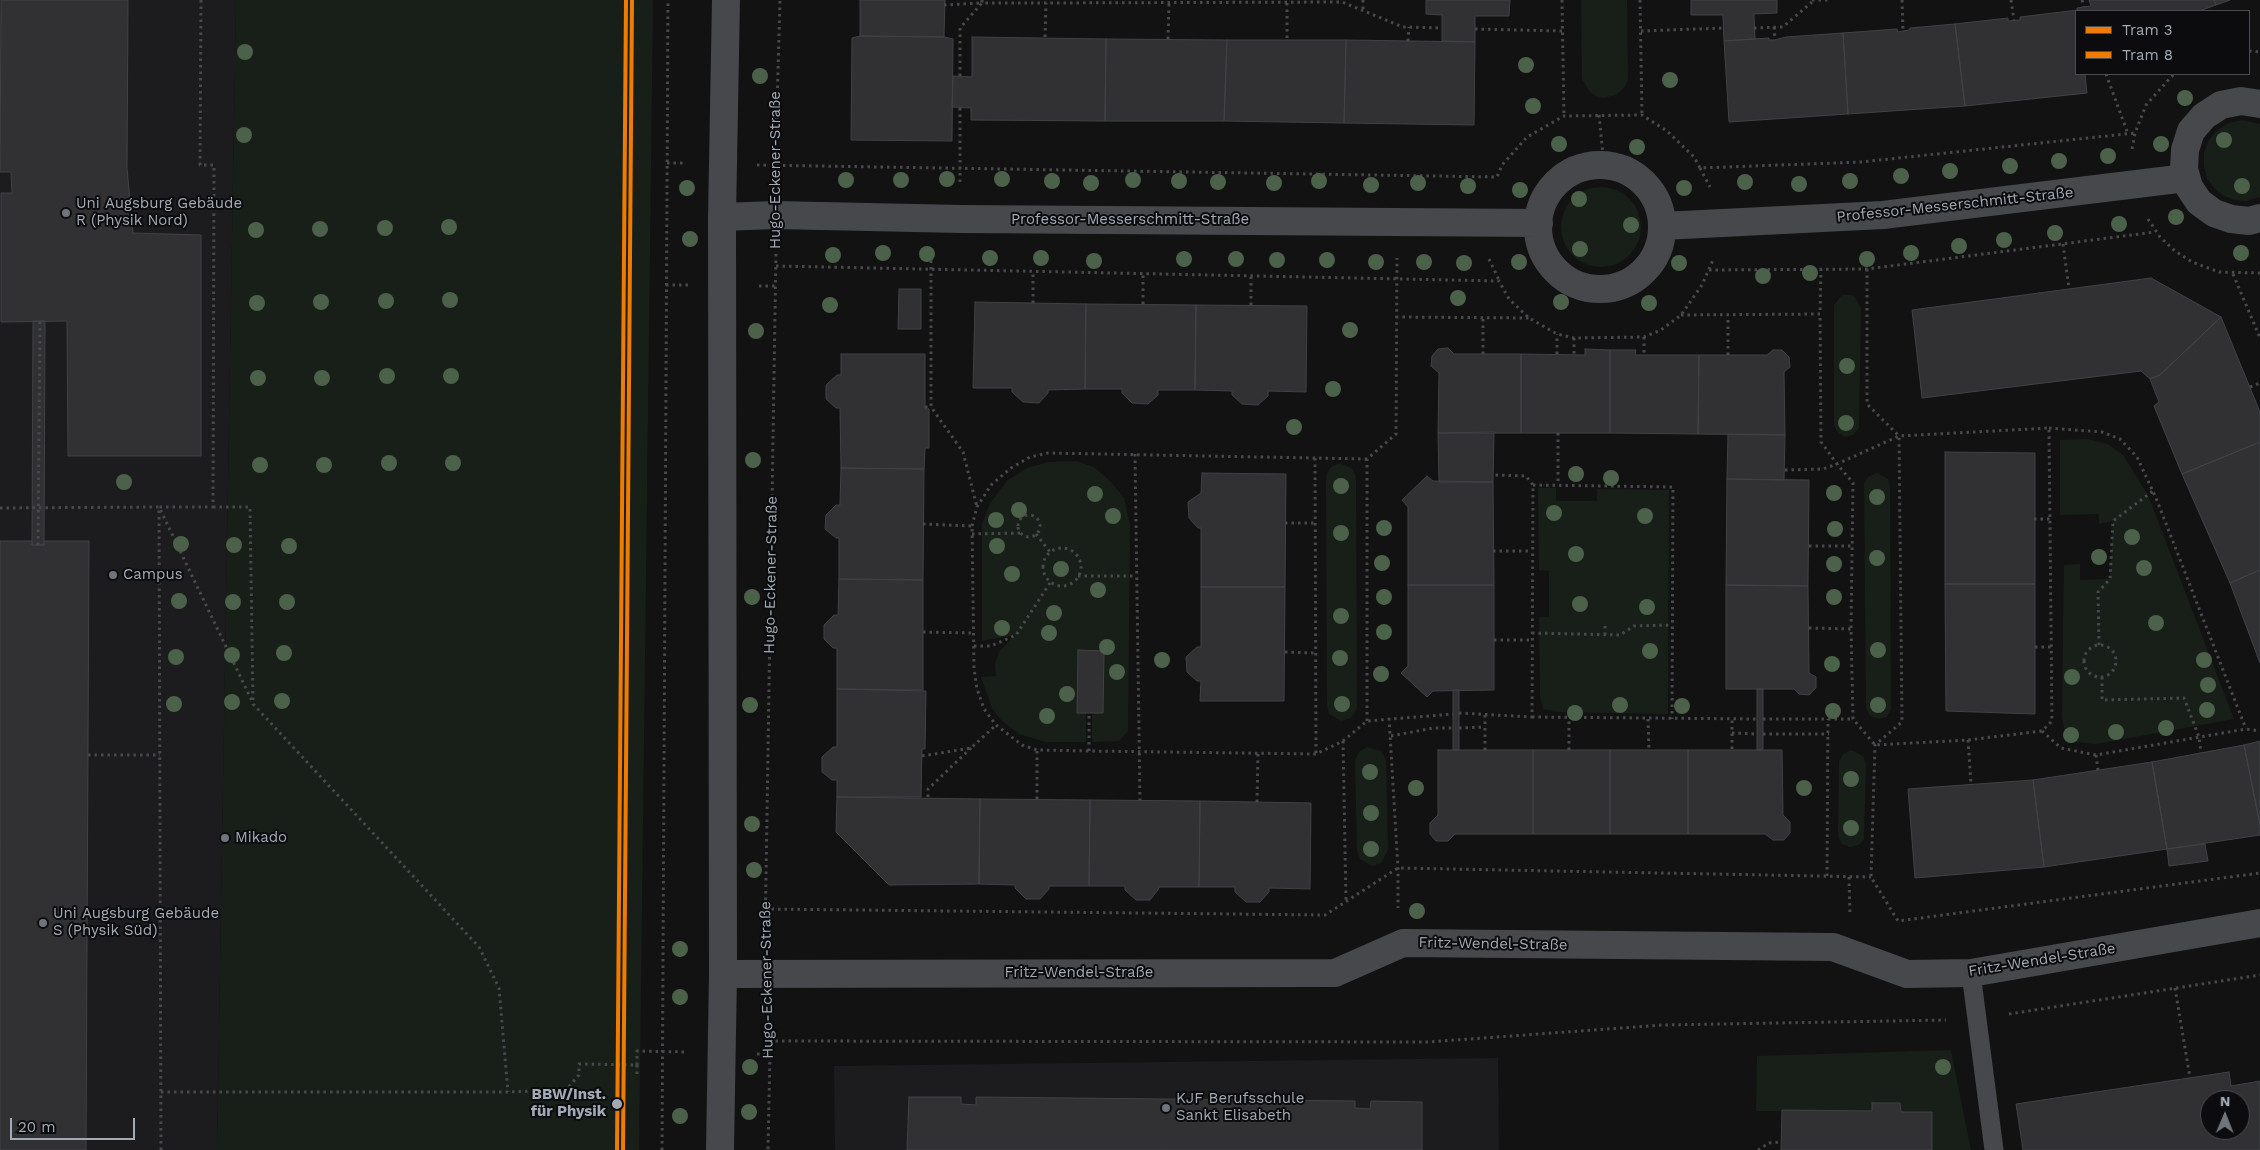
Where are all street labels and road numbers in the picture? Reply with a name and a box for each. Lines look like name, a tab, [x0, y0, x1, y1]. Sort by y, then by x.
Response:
street label: Hugo-Eckener-Straße	[767, 91, 785, 249]
street label: Professor-Messerschmitt-Straße	[1836, 184, 2074, 226]
street label: Professor-Messerschmitt-Straße	[1011, 211, 1249, 229]
street label: Hugo-Eckener-Straße	[761, 496, 781, 654]
street label: Hugo-Eckener-Straße	[757, 901, 777, 1059]
street label: Fritz-Wendel-Straße	[1418, 934, 1568, 954]
street label: Fritz-Wendel-Straße	[1967, 939, 2117, 981]
street label: Fritz-Wendel-Straße	[1005, 964, 1153, 982]

